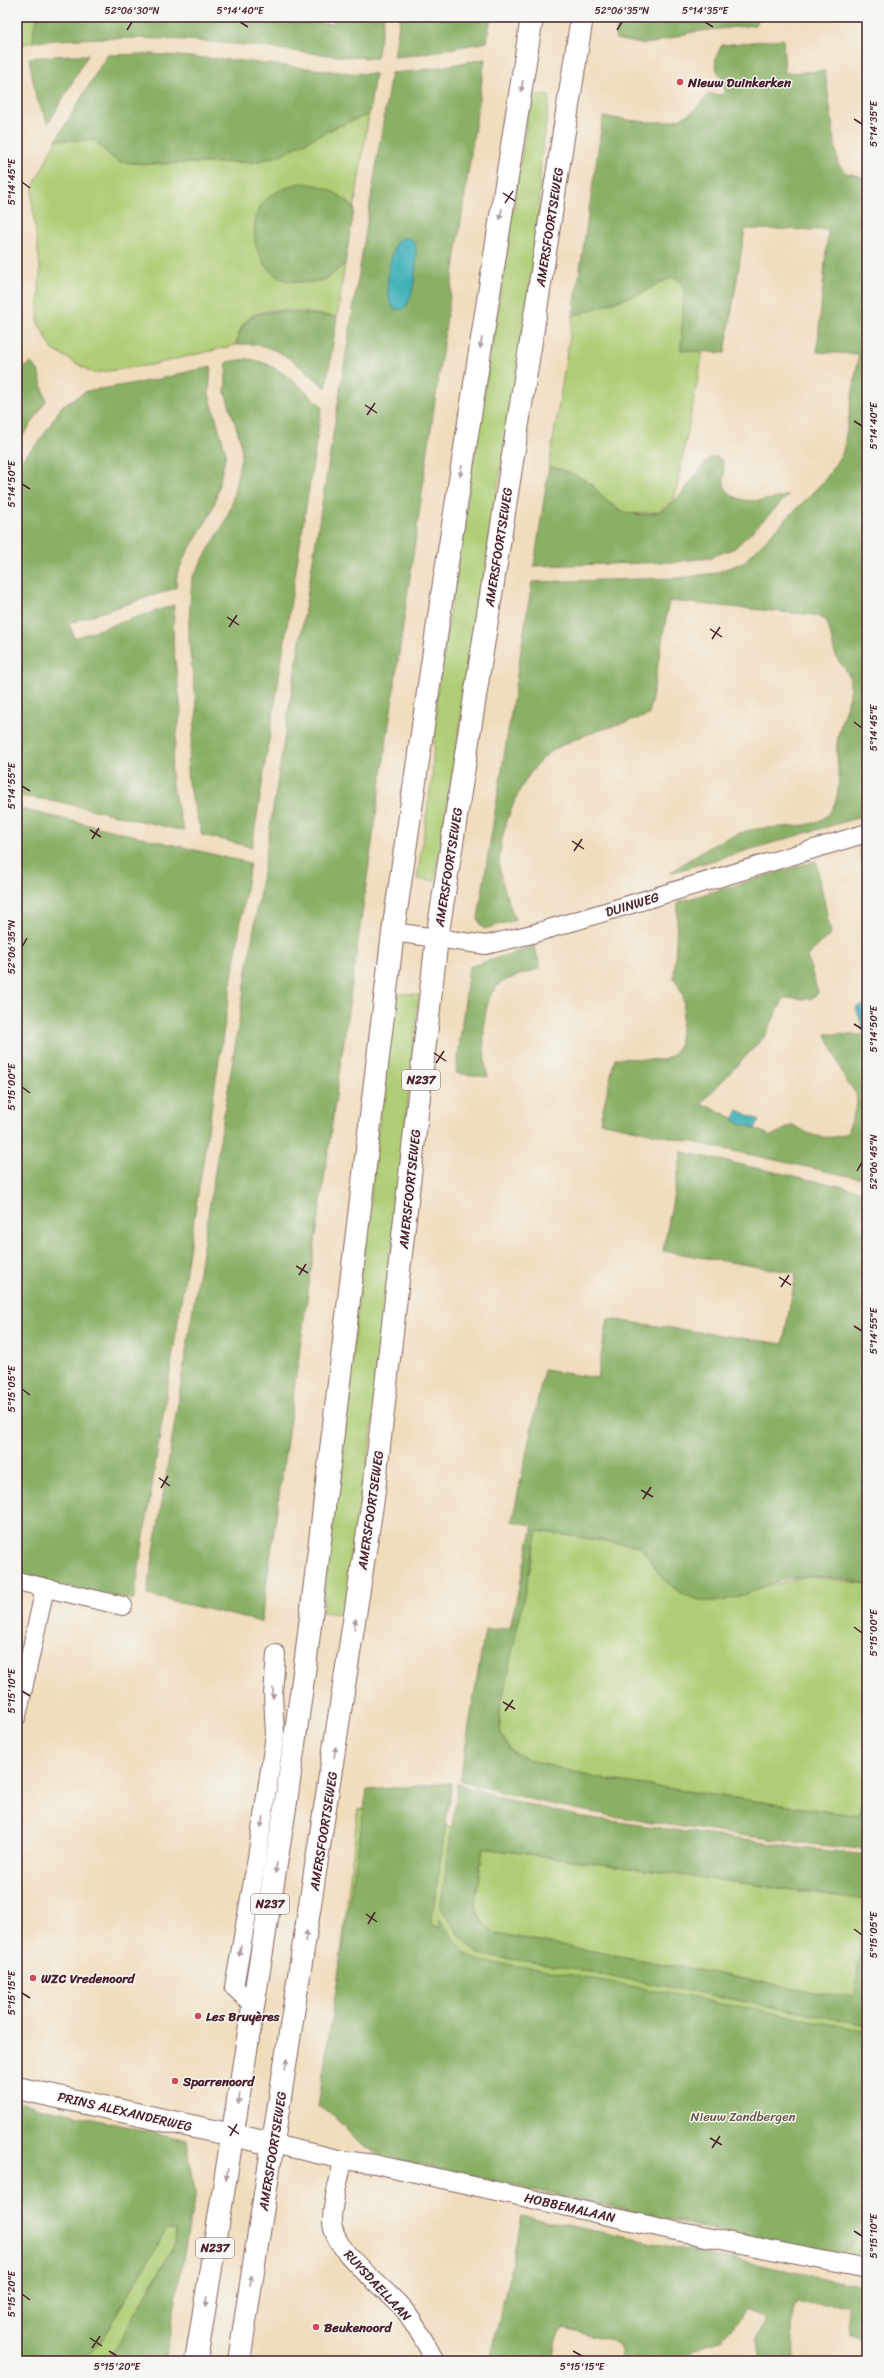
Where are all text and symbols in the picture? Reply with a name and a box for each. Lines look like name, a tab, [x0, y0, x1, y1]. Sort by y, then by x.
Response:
text: 52°06'30"N	[105, 2, 159, 20]
text: 5°14'40"E	[217, 2, 265, 20]
text: 52°06'35"N	[595, 2, 649, 20]
text: 5°14'35"E	[682, 2, 729, 20]
place label: Nieuw Duinkerken	[687, 71, 792, 94]
marker: Nieuw Duinkerken	[675, 77, 685, 87]
one-way arrow	[518, 80, 524, 92]
text: 5°14'35"E	[865, 100, 883, 147]
text: 5°14'45"E	[3, 157, 21, 205]
street label: AMERSFOORTSEWEG	[529, 166, 570, 289]
one-way arrow	[498, 208, 504, 220]
one-way arrow	[478, 337, 484, 349]
text: 5°14'40"E	[865, 401, 883, 449]
text: 5°14'50"E	[3, 459, 21, 507]
one-way arrow	[458, 465, 464, 477]
street label: AMERSFOORTSEWEG	[478, 486, 519, 609]
text: 5°14'45"E	[865, 703, 883, 751]
text: 5°14'55"E	[3, 761, 21, 809]
street label: AMERSFOORTSEWEG	[428, 806, 469, 929]
street label: DUINWEG	[602, 885, 662, 924]
text: 52°06'35"N	[3, 920, 21, 974]
text: 5°14'50"E	[865, 1004, 883, 1052]
text: 5°15'00"E	[3, 1062, 21, 1110]
road number: N237	[402, 1070, 440, 1090]
street label: AMERSFOORTSEWEG	[392, 1128, 427, 1251]
text: 52°06'45"N	[865, 1134, 883, 1190]
text: 5°14'55"E	[865, 1306, 883, 1354]
text: 5°15'05"E	[3, 1364, 21, 1412]
street label: AMERSFOORTSEWEG	[351, 1449, 390, 1572]
text: 5°15'00"E	[865, 1608, 883, 1656]
one-way arrow	[352, 1618, 358, 1630]
text: 5°15'10"E	[3, 1667, 21, 1713]
one-way arrow	[270, 1687, 277, 1699]
one-way arrow	[332, 1746, 338, 1758]
street label: AMERSFOORTSEWEG	[303, 1770, 344, 1893]
one-way arrow	[259, 1816, 265, 1829]
one-way arrow	[273, 1862, 279, 1874]
road number: N237	[251, 1894, 289, 1914]
text: 5°15'05"E	[865, 1910, 883, 1958]
one-way arrow	[303, 1930, 309, 1942]
one-way arrow	[237, 1945, 243, 1957]
place label: WZC Vredenoord	[41, 1967, 136, 1990]
text: 5°15'15"E	[3, 1969, 21, 2015]
marker: WZC Vredenoord	[28, 1973, 38, 1983]
place label: Les Bruyères	[206, 2005, 281, 2028]
marker: Les Bruyères	[193, 2011, 203, 2021]
one-way arrow	[283, 2058, 289, 2070]
place label: Sparrenoord	[182, 2070, 255, 2093]
marker: Sparrenoord	[170, 2076, 180, 2086]
street label: PRINS ALEXANDERWEG	[55, 2085, 194, 2138]
street label: AMERSFOORTSEWEG	[252, 2090, 293, 2213]
one-way arrow	[236, 2093, 242, 2105]
park label: Nieuw Zandbergen	[691, 2105, 795, 2128]
one-way arrow	[224, 2168, 230, 2180]
street label: HOBBEMALAAN	[522, 2186, 618, 2229]
text: 5°15'10"E	[865, 2212, 883, 2258]
road number: N237	[196, 2238, 234, 2258]
street label: RUYSDAELLAAN	[338, 2244, 417, 2327]
text: 5°15'20"E	[3, 2269, 21, 2317]
one-way arrow	[248, 2275, 254, 2287]
one-way arrow	[203, 2296, 209, 2308]
place label: Beukenoord	[324, 2316, 393, 2339]
marker: Beukenoord	[311, 2322, 321, 2332]
text: 5°15'20"E	[94, 2358, 142, 2376]
text: 5°15'15"E	[560, 2358, 606, 2376]

